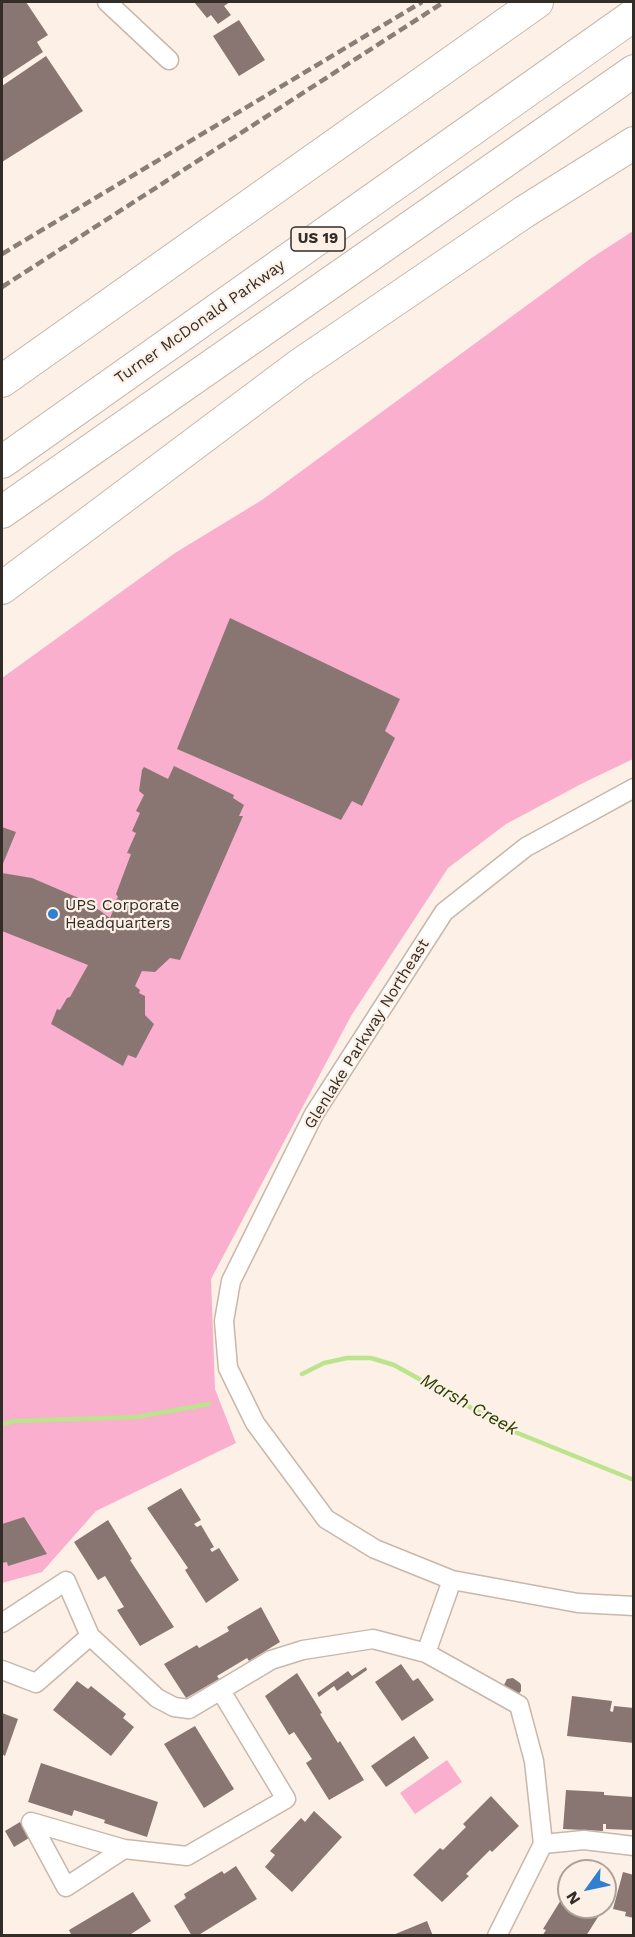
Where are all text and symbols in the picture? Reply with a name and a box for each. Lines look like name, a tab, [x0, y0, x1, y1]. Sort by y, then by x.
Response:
road number: US 19	[291, 227, 345, 251]
street label: Turner McDonald Parkway	[111, 256, 289, 388]
place label: UPS Corporate Headquarters	[65, 895, 180, 933]
marker: UPS Corporate Headquarters	[46, 907, 60, 921]
street label: Glenlake Parkway Northeast	[300, 936, 434, 1132]
water label: Marsh Creek	[417, 1369, 521, 1441]
north arrow	[557, 1859, 617, 1919]
text: N	[562, 1888, 584, 1908]

